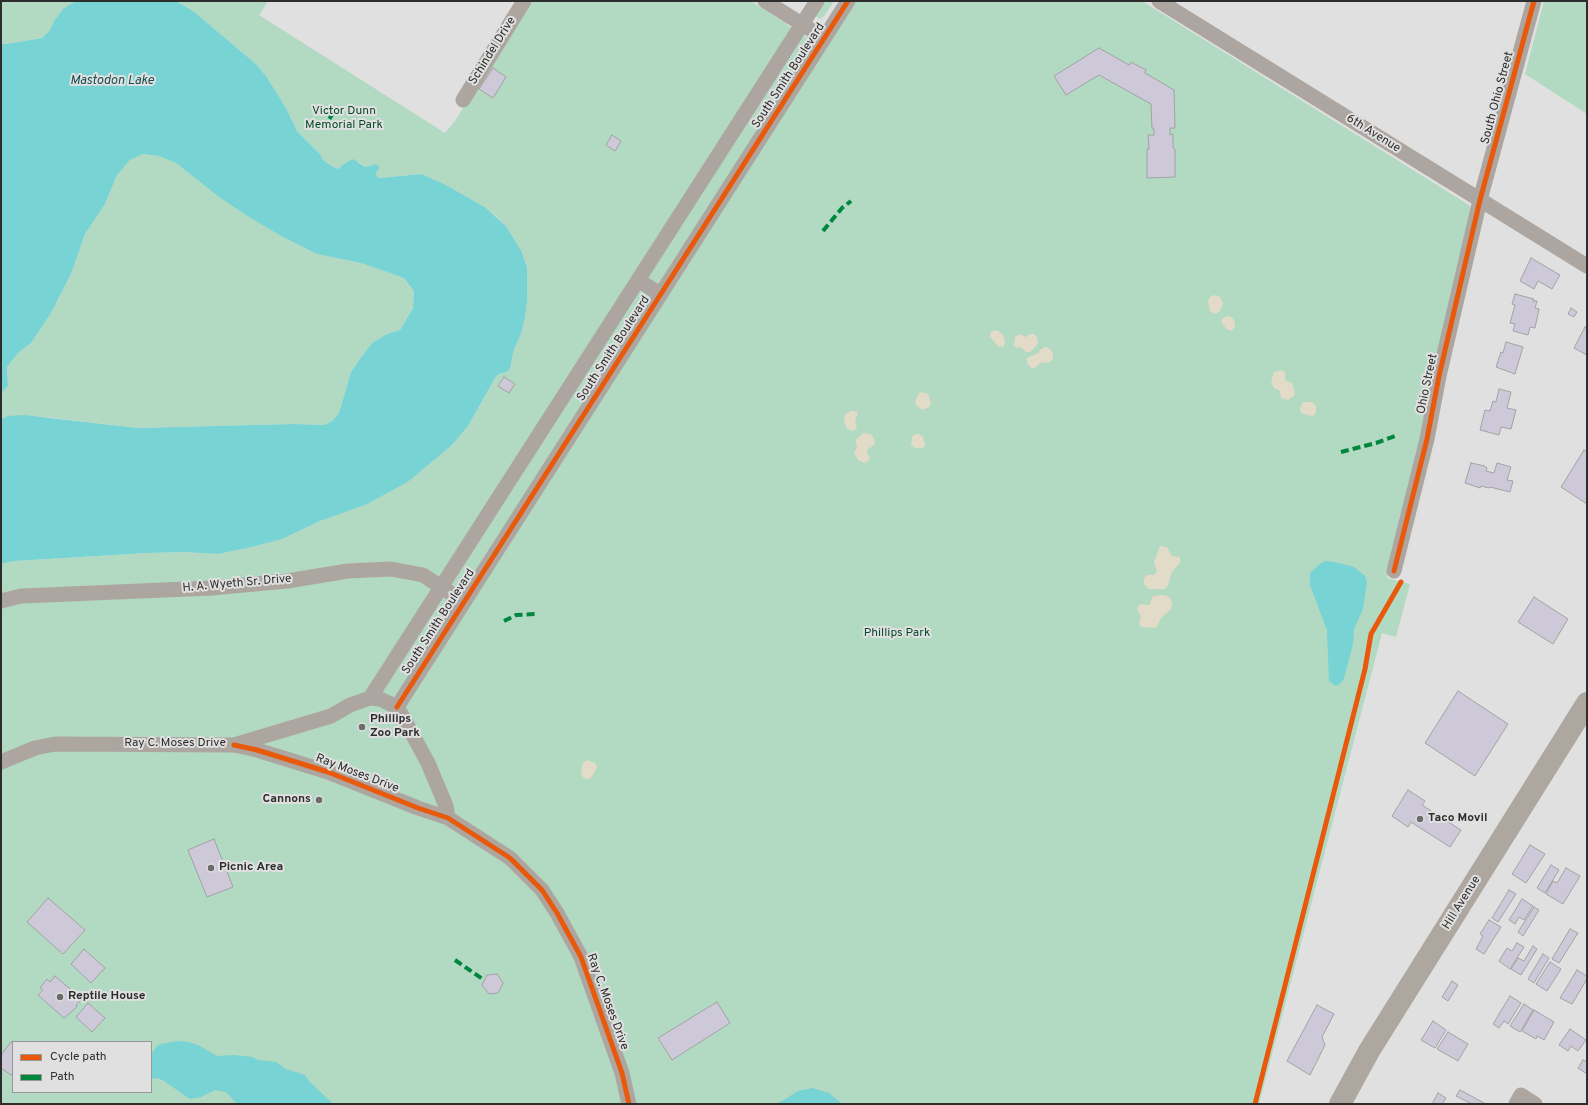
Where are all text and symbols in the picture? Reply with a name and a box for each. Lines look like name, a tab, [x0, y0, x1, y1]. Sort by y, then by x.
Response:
street label: Schindel Drive	[466, 14, 520, 88]
street label: South Smith Boulevard	[750, 21, 828, 131]
street label: South Ohio Street	[1479, 50, 1517, 146]
water label: Mastodon Lake	[70, 73, 154, 89]
park label: Victor Dunn Memorial Park	[305, 105, 383, 133]
street label: 6th Avenue	[1343, 112, 1403, 156]
street label: South Smith Boulevard	[575, 294, 653, 404]
street label: Ohio Street	[1415, 353, 1441, 415]
street label: South Smith Boulevard	[400, 567, 478, 677]
street label: H. A. Wyeth Sr. Drive	[182, 572, 292, 596]
park label: Phillips Park	[864, 627, 930, 641]
place label: Phillips Zoo Park	[370, 713, 420, 741]
marker: Phillips Zoo Park	[357, 722, 367, 732]
street label: Ray C. Moses Drive	[124, 737, 226, 751]
street label: Ray Moses Drive	[313, 751, 401, 797]
place label: Cannons	[263, 793, 311, 807]
marker: Cannons	[314, 795, 324, 805]
place label: Taco Movil	[1428, 812, 1487, 826]
marker: Taco Movil	[1415, 814, 1425, 824]
place label: Picnic Area	[219, 861, 283, 875]
marker: Picnic Area	[206, 863, 216, 873]
street label: Hill Avenue	[1440, 873, 1484, 933]
street label: Ray C. Moses Drive	[583, 952, 631, 1052]
place label: Reptile House	[68, 990, 146, 1004]
marker: Reptile House	[55, 992, 65, 1002]
legend	[12, 1041, 152, 1093]
text: Cycle path	[50, 1049, 107, 1065]
text: Path	[50, 1069, 75, 1085]

